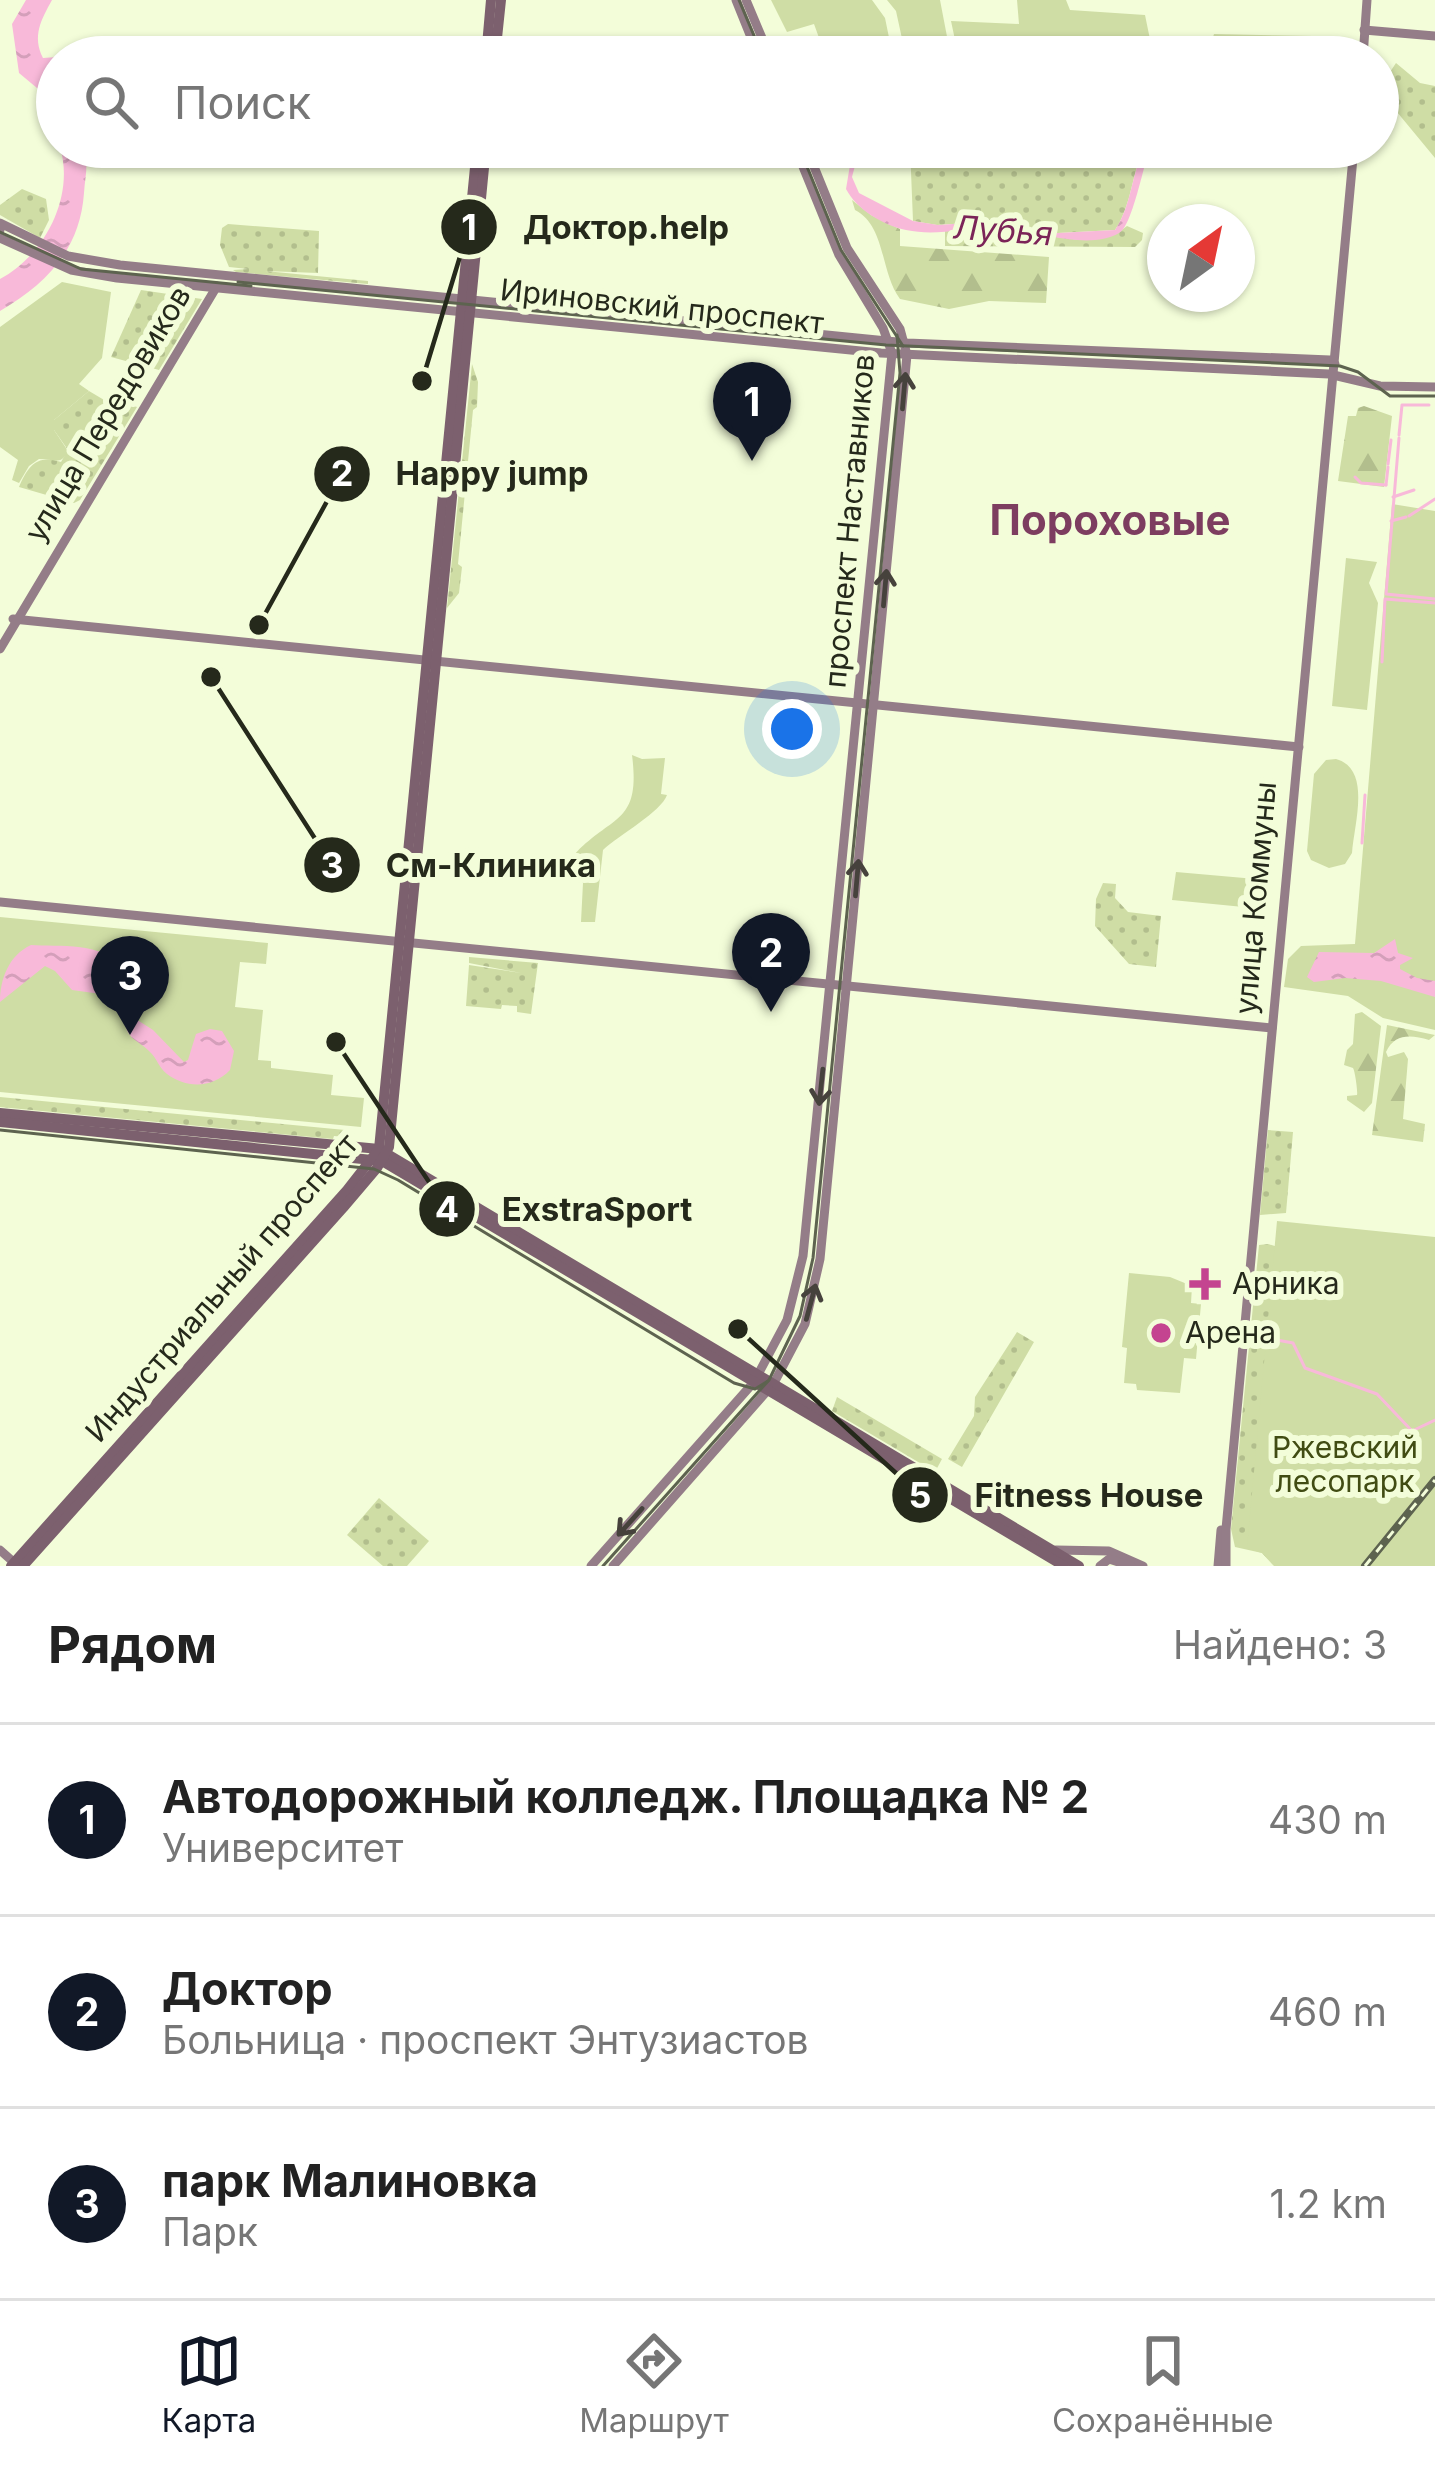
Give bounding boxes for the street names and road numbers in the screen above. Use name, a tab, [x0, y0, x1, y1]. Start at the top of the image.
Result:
street label: Ириновский проспект	[499, 271, 826, 341]
street label: улица Передовиков	[17, 279, 198, 548]
street label: проспект Наставников	[816, 352, 882, 689]
street label: улица Коммуны	[1227, 780, 1283, 1016]
street label: Индустриальный проспект	[78, 1126, 365, 1449]

